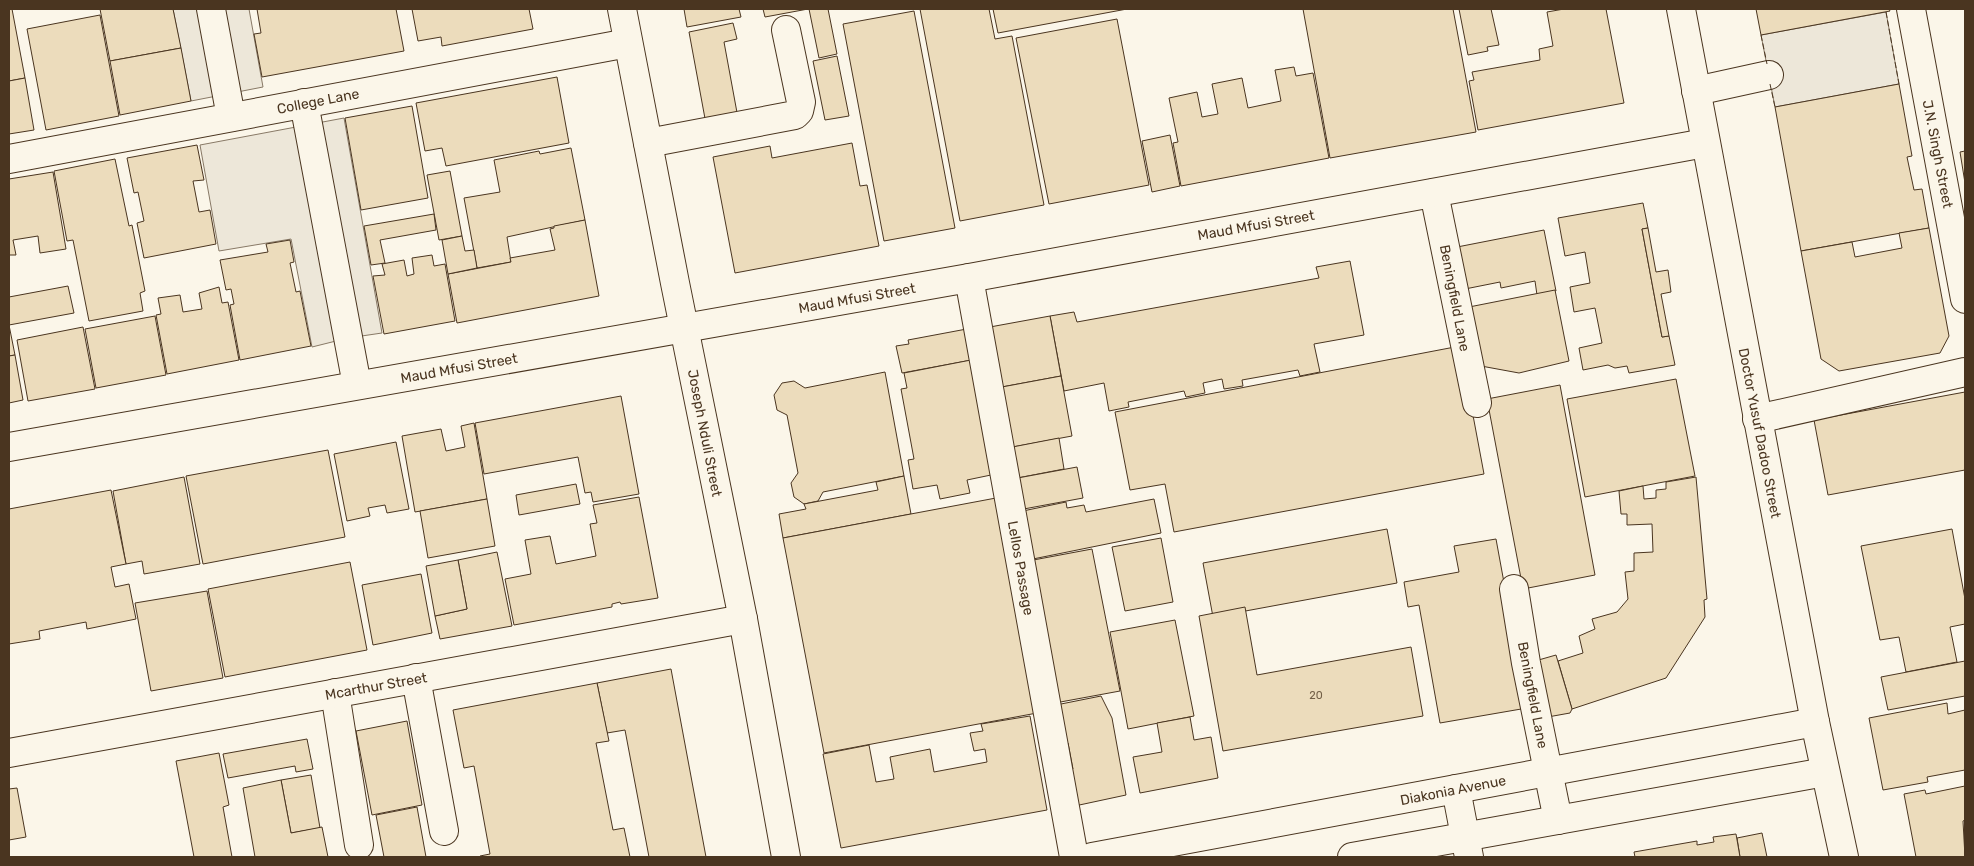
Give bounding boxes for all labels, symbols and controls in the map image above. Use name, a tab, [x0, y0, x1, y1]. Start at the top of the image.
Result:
street label: College Lane	[275, 85, 361, 118]
street label: J.N. Singh Street	[1919, 98, 1956, 210]
street label: Maud Mfusi Street	[1196, 207, 1316, 244]
street label: Beningfield Lane	[1436, 243, 1473, 353]
street label: Maud Mfusi Street	[797, 280, 917, 317]
street label: Doctor Yusuf Dadoo Street	[1735, 346, 1784, 520]
street label: Maud Mfusi Street	[399, 350, 519, 387]
street label: Joseph Nduli Street	[684, 368, 725, 499]
street label: Lellos Passage	[1004, 519, 1037, 617]
street label: Beningfield Lane	[1514, 640, 1551, 750]
street label: Mcarthur Street	[324, 669, 429, 704]
house number: 20	[1309, 689, 1323, 702]
street label: Diakonia Avenue	[1399, 772, 1508, 809]

